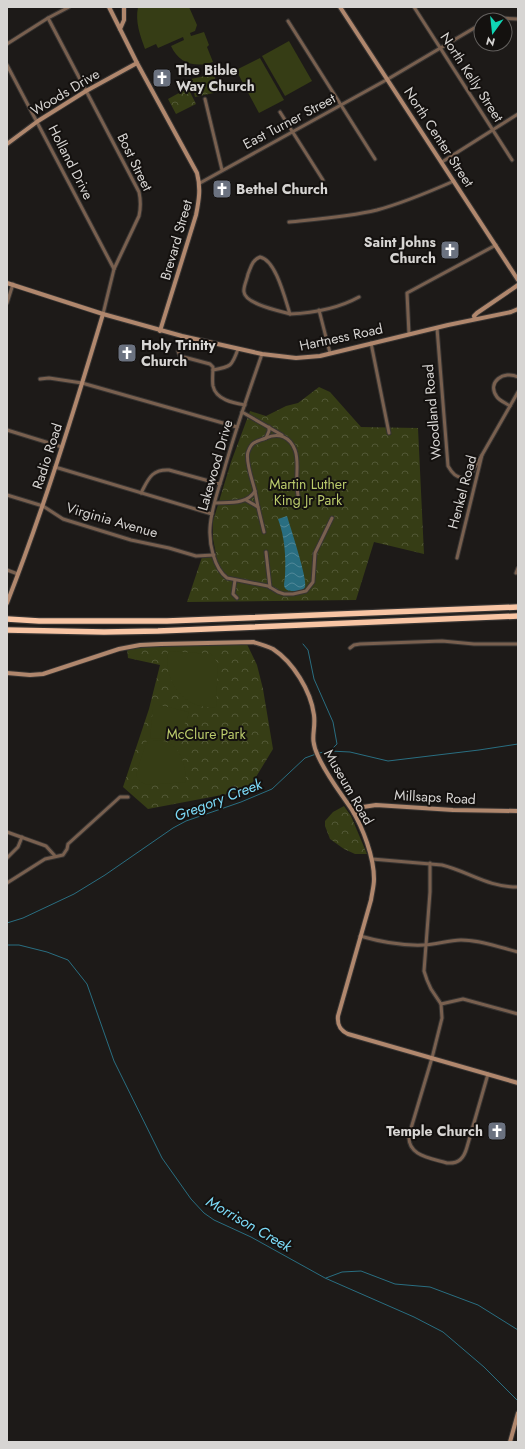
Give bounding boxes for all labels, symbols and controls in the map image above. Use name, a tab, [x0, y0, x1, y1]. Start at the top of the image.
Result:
north arrow	[473, 12, 513, 52]
street label: North Kelly Street	[437, 29, 507, 125]
place label: The Bible Way Church	[176, 60, 255, 96]
street label: Woods Drive	[27, 64, 103, 120]
church icon: The Bible Way Church	[151, 67, 173, 89]
street label: North Center Street	[399, 83, 479, 191]
street label: East Turner Street	[239, 88, 339, 154]
street label: Holland Drive	[44, 121, 98, 203]
street label: Bost Street	[112, 130, 158, 195]
church icon: Bethel Church	[211, 178, 233, 200]
place label: Bethel Church	[236, 179, 328, 199]
street label: Brevard Street	[155, 197, 197, 282]
place label: Saint Johns Church	[364, 232, 437, 268]
church icon: Saint Johns Church	[439, 239, 461, 261]
street label: Hartness Road	[297, 318, 385, 356]
place label: Holy Trinity Church	[141, 335, 216, 371]
church icon: Holy Trinity Church	[116, 342, 138, 364]
street label: Woodland Road	[418, 363, 446, 461]
street label: Lakewood Drive	[192, 417, 238, 513]
street label: Radio Road	[27, 420, 67, 492]
street label: Henkel Road	[443, 453, 481, 531]
park label: Martin Luther King Jr Park	[269, 474, 347, 510]
street label: Virginia Avenue	[64, 497, 160, 543]
park label: McClure Park	[166, 724, 246, 744]
street label: Museum Road	[319, 746, 379, 828]
water label: Gregory Creek	[171, 773, 266, 827]
street label: Millsaps Road	[394, 785, 476, 809]
church icon: Temple Church	[486, 1120, 508, 1142]
place label: Temple Church	[386, 1121, 483, 1141]
water label: Morrison Creek	[202, 1191, 296, 1258]

